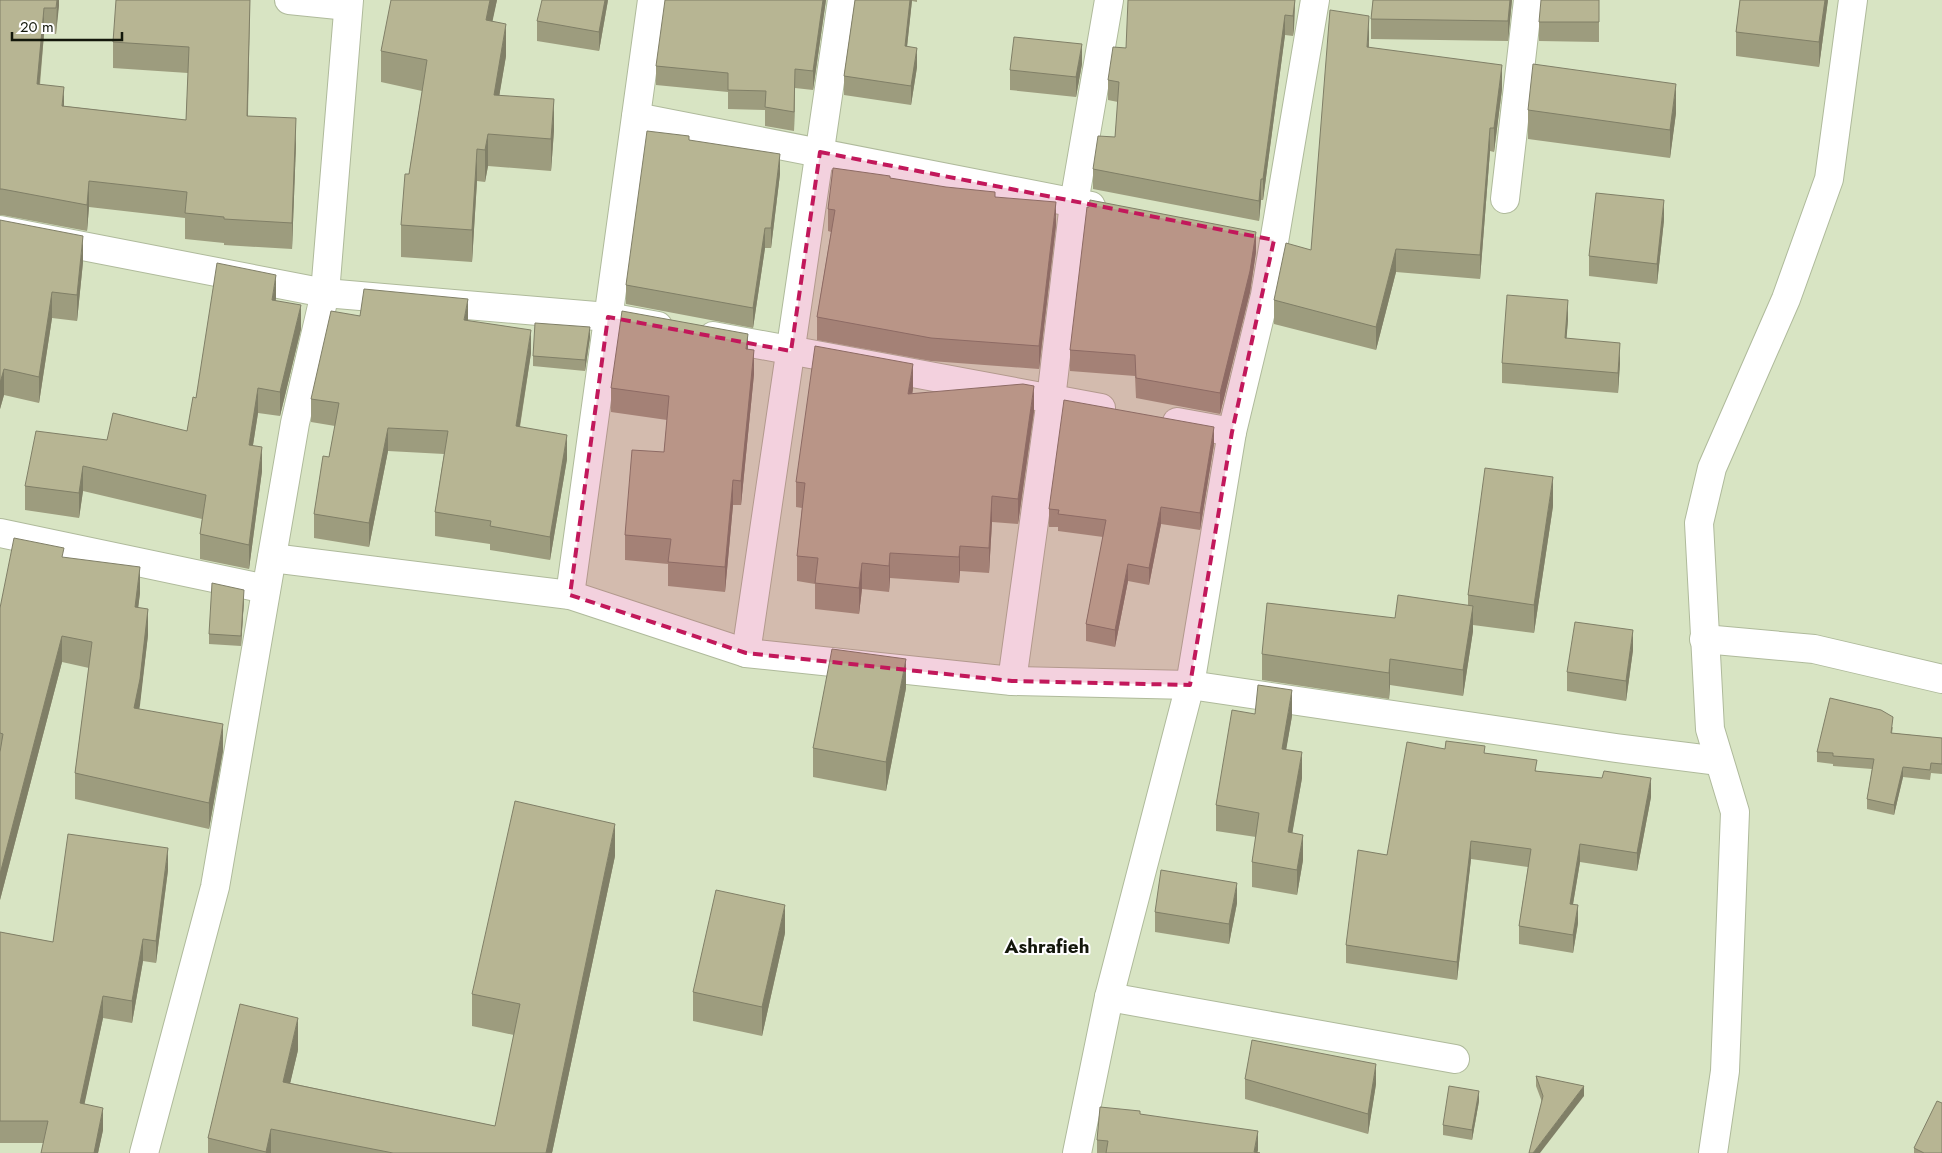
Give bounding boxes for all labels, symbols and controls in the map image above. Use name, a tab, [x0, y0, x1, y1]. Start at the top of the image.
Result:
scale bar	[12, 10, 122, 42]
text: 20 m	[20, 16, 54, 38]
district label: Ashrafieh	[1004, 933, 1089, 960]

